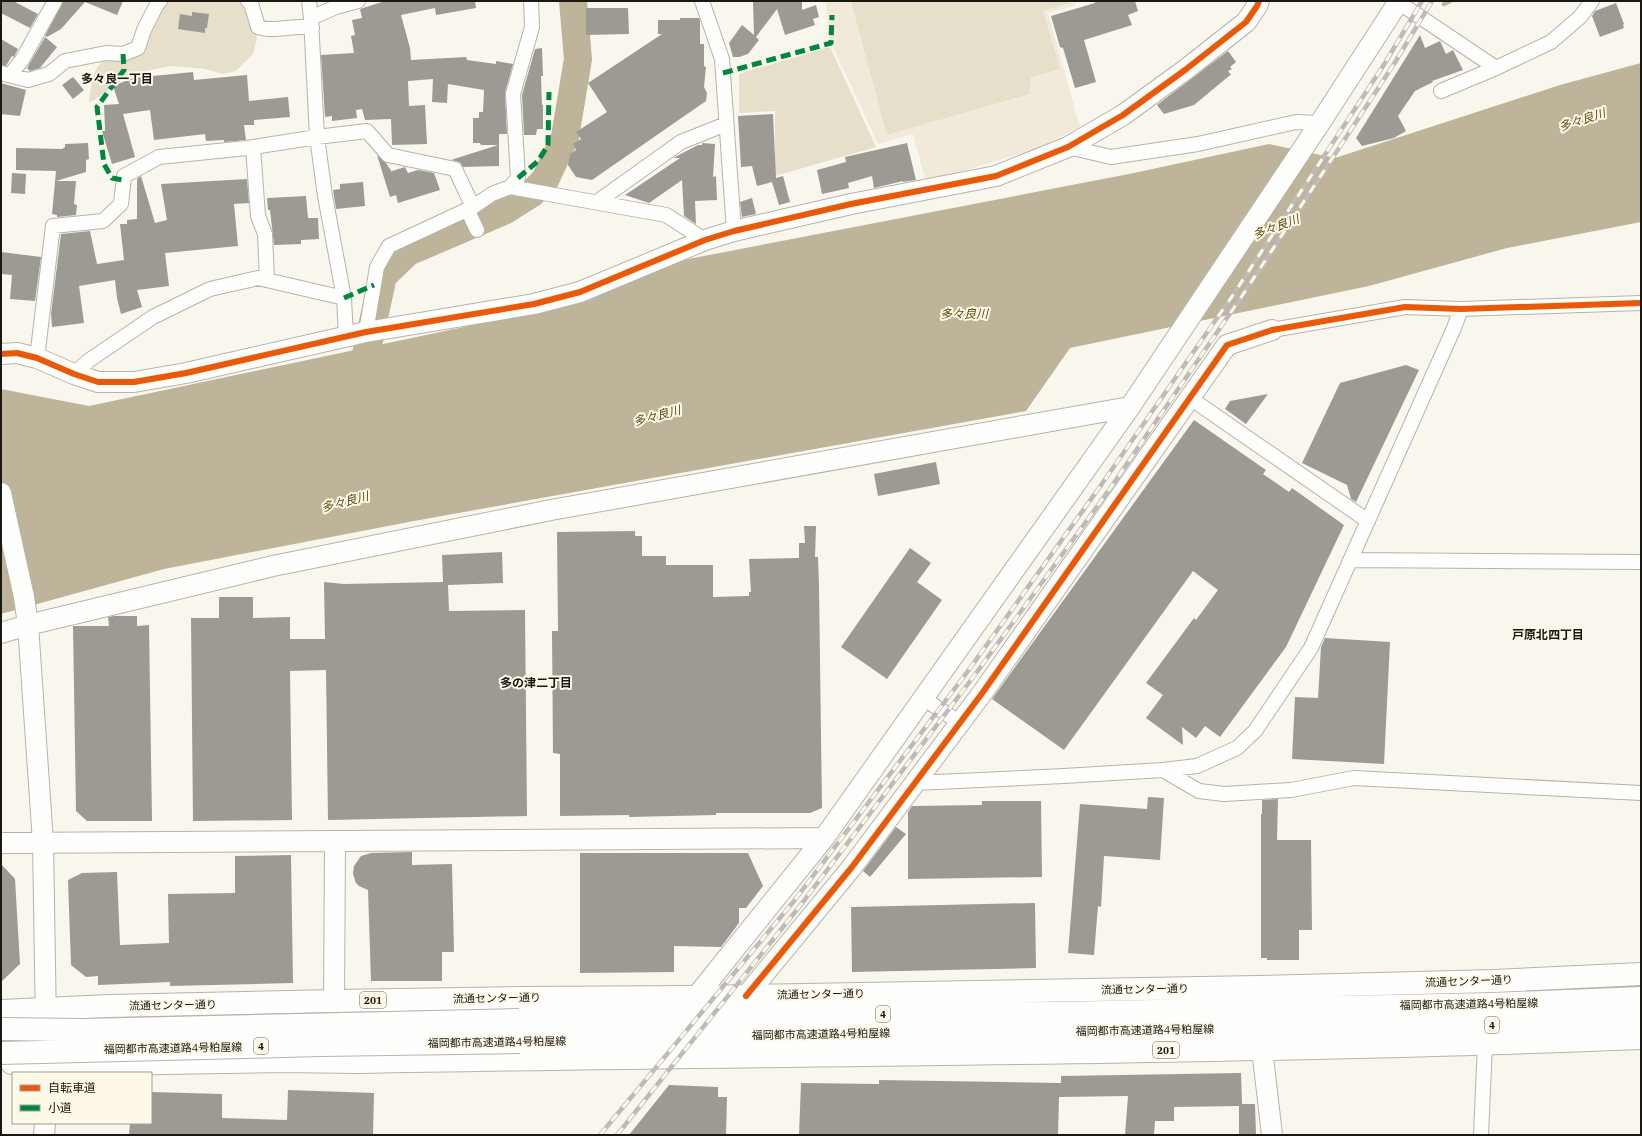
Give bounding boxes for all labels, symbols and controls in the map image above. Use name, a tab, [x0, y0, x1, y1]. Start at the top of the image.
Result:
district label: 多々良一丁目	[81, 71, 153, 86]
water label: 多々良川	[1557, 104, 1609, 134]
water label: 多々良川	[1251, 210, 1303, 242]
water label: 多々良川	[940, 306, 990, 321]
water label: 多々良川	[632, 402, 684, 429]
water label: 多々良川	[320, 488, 372, 515]
district label: 戸原北四丁目	[1512, 627, 1584, 642]
district label: 多の津二丁目	[500, 675, 572, 690]
street label: 流通センター通り	[1425, 972, 1513, 990]
street label: 流通センター通り	[1101, 981, 1189, 997]
street label: 流通センター通り	[777, 986, 865, 1002]
street label: 流通センター通り	[453, 990, 541, 1006]
road number: 201	[360, 992, 386, 1008]
street label: 福岡都市高速道路4号粕屋線	[1400, 996, 1538, 1012]
street label: 流通センター通り	[129, 997, 217, 1013]
road number: 4	[876, 1006, 890, 1022]
road number: 4	[1485, 1017, 1499, 1033]
street label: 福岡都市高速道路4号粕屋線	[1076, 1022, 1214, 1038]
street label: 福岡都市高速道路4号粕屋線	[752, 1026, 890, 1042]
street label: 福岡都市高速道路4号粕屋線	[428, 1034, 566, 1050]
road number: 4	[254, 1038, 268, 1054]
street label: 福岡都市高速道路4号粕屋線	[104, 1040, 242, 1056]
road number: 201	[1153, 1042, 1179, 1058]
legend	[12, 1072, 152, 1124]
text: 自転車道	[48, 1080, 96, 1095]
text: 小道	[48, 1100, 72, 1115]

